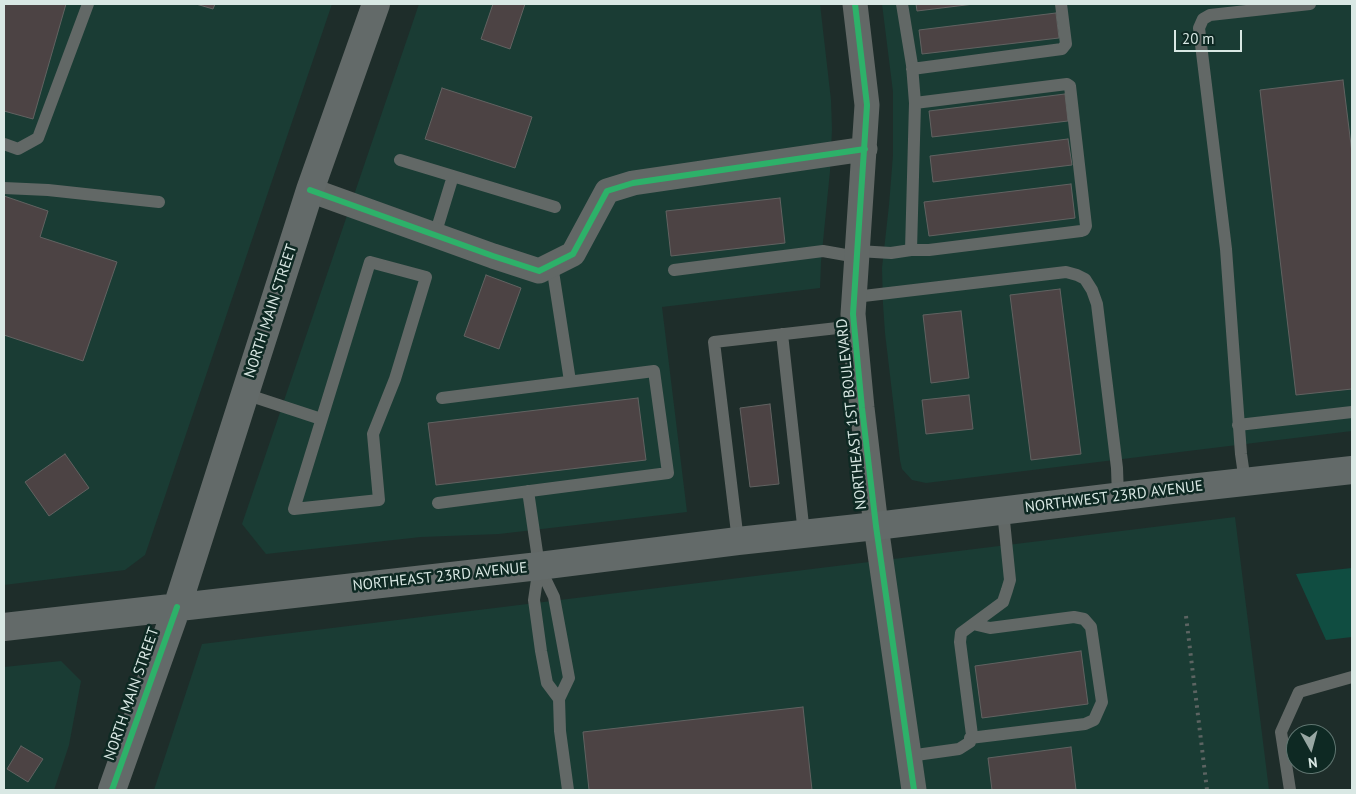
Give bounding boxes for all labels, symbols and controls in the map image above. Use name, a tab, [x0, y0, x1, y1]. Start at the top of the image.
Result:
scale bar	[1176, 20, 1244, 52]
text: 20 m	[1182, 29, 1215, 48]
street label: NORTH MAIN STREET	[241, 242, 301, 380]
street label: NORTHEAST 1ST BOULEVARD	[833, 317, 871, 511]
street label: NORTHWEST 23RD AVENUE	[1024, 477, 1204, 517]
street label: NORTHEAST 23RD AVENUE	[352, 559, 528, 595]
street label: NORTH MAIN STREET	[101, 625, 163, 763]
north arrow	[1286, 724, 1336, 774]
text: N	[1307, 753, 1318, 772]

